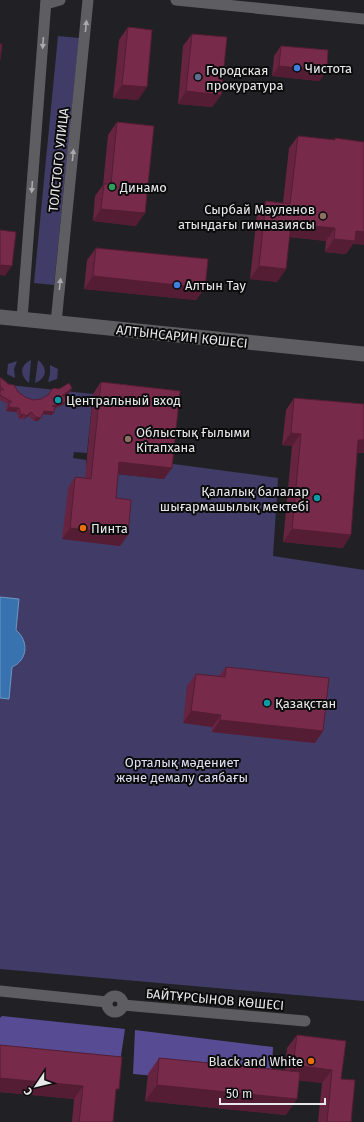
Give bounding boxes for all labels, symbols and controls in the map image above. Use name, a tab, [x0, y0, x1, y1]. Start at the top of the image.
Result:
one-way arrow	[82, 20, 89, 32]
one-way arrow	[39, 37, 46, 49]
place label: Чистота	[305, 61, 352, 76]
place label: Городская прокуратура	[206, 63, 283, 93]
marker: Чистота	[292, 63, 302, 73]
marker: Городская прокуратура	[193, 72, 203, 82]
street label: ТОЛСТОГО УЛИЦА	[46, 107, 71, 213]
one-way arrow	[70, 149, 76, 161]
place label: Динамо	[119, 180, 167, 195]
one-way arrow	[29, 181, 36, 193]
marker: Динамо	[107, 182, 117, 192]
place label: Сырбай Мәуленов атындағы гимназиясы	[178, 202, 315, 232]
marker: Сырбай Мәуленов атындағы гимназиясы	[318, 211, 328, 221]
one-way arrow	[57, 278, 63, 290]
place label: Алтын Тау	[185, 278, 246, 293]
marker: Алтын Тау	[172, 280, 182, 290]
street label: АЛТЫНСАРИН КӨШЕСІ	[115, 322, 248, 351]
place label: Центральный вход	[66, 393, 181, 408]
marker: Центральный вход	[53, 395, 63, 405]
place label: Облыстық Ғылыми Кітапхана	[136, 425, 250, 455]
marker: Облыстық Ғылыми Кітапхана	[123, 434, 133, 444]
place label: Қалалық балалар шығармашылық мектебі	[160, 484, 309, 514]
marker: Қалалық балалар шығармашылық мектебі	[312, 493, 322, 503]
place label: Пинта	[91, 521, 128, 536]
marker: Пинта	[78, 523, 88, 533]
place label: Қазақстан	[275, 696, 336, 711]
marker: Қазақстан	[262, 698, 272, 708]
park label: Орталық мәдениет және демалу саябағы	[116, 755, 248, 785]
street label: БАЙТҰРСЫНОВ КӨШЕСІ	[145, 986, 285, 1013]
place label: Black and White	[208, 1054, 303, 1069]
marker: Black and White	[306, 1056, 316, 1066]
north arrow	[16, 1066, 56, 1106]
scale bar	[220, 1080, 325, 1106]
text: С	[21, 1085, 35, 1098]
text: 50 m	[226, 1087, 252, 1101]

